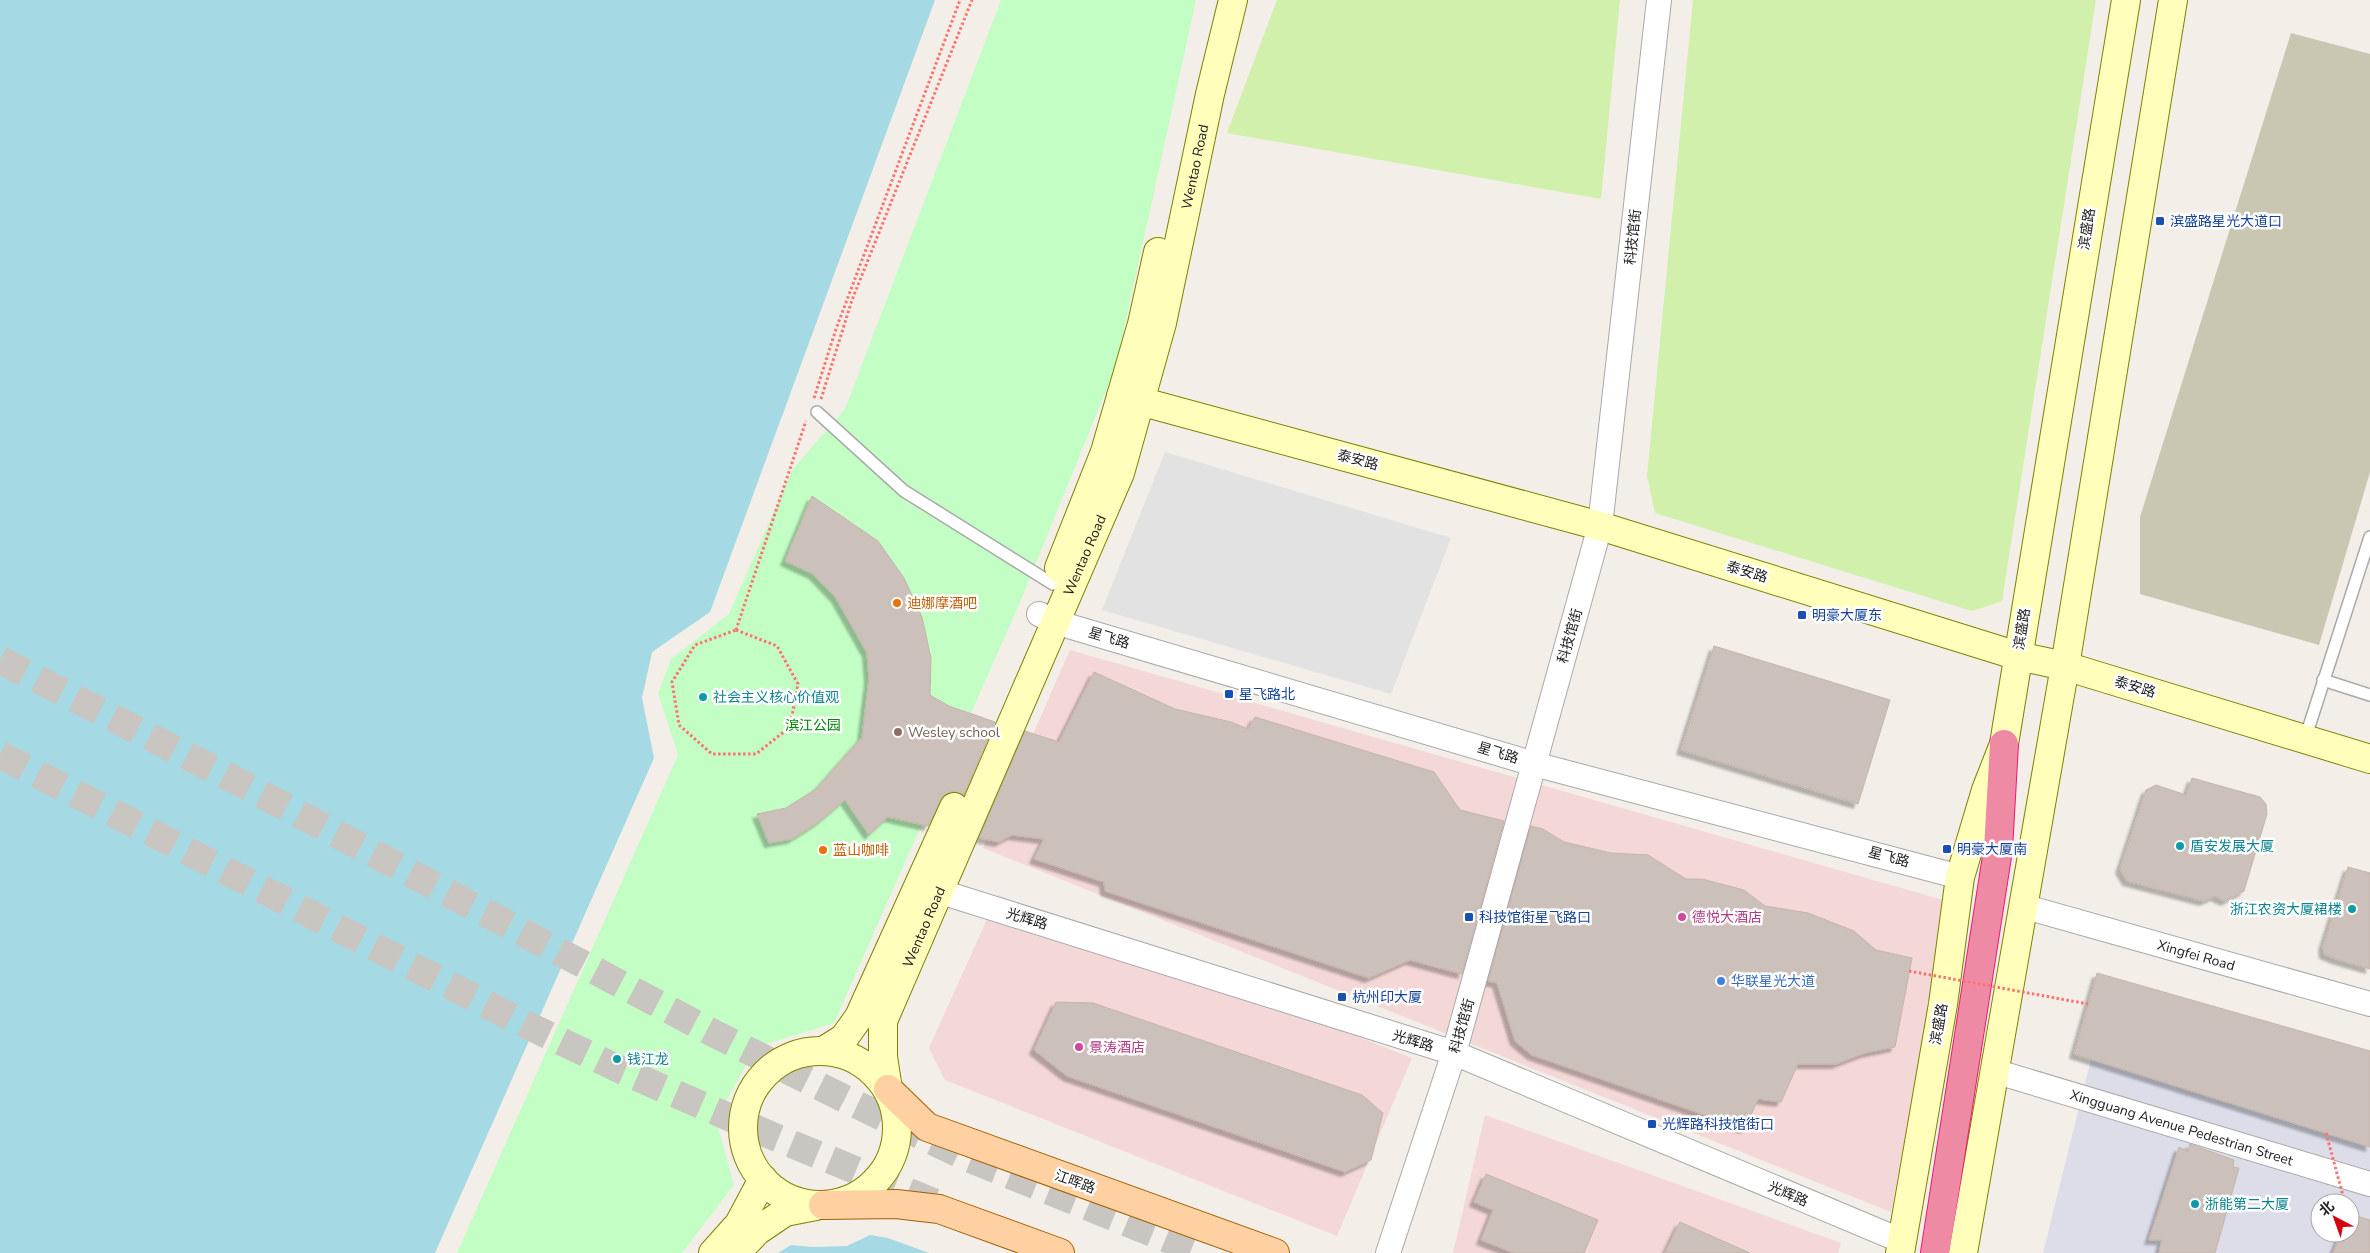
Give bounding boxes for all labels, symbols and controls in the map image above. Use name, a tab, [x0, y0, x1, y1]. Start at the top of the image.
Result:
street label: Wentao Road	[1177, 122, 1213, 211]
street label: 滨盛路	[2074, 207, 2100, 251]
street label: 科技馆街	[1621, 208, 1645, 266]
place label: 滨盛路星光大道口	[2170, 212, 2282, 231]
marker: 滨盛路星光大道口	[2154, 215, 2166, 227]
street label: 泰安路	[1335, 445, 1381, 475]
street label: Wentao Road	[1059, 512, 1110, 598]
street label: 泰安路	[1724, 557, 1770, 587]
place label: 迪娜摩酒吧	[907, 594, 977, 613]
marker: 迪娜摩酒吧	[891, 597, 903, 609]
street label: 科技馆街	[1553, 606, 1587, 666]
place label: 明豪大厦东	[1812, 606, 1882, 625]
street label: 滨盛路	[2009, 607, 2035, 651]
marker: 明豪大厦东	[1796, 609, 1808, 621]
street label: 星飞路	[1086, 623, 1132, 653]
street label: 泰安路	[2112, 672, 2158, 702]
place label: 星飞路北	[1239, 685, 1295, 704]
place label: 社会主义核心价值观	[713, 688, 839, 707]
marker: 星飞路北	[1223, 688, 1235, 700]
marker: 社会主义核心价值观	[697, 691, 709, 703]
park label: 滨江公园	[785, 716, 841, 735]
place label: Wesley school	[908, 723, 1001, 742]
marker: Wesley school	[892, 726, 904, 738]
street label: 星飞路	[1475, 738, 1521, 768]
place label: 盾安发展大厦	[2190, 837, 2274, 856]
place label: 明豪大厦南	[1957, 840, 2027, 859]
marker: 盾安发展大厦	[2174, 840, 2186, 852]
place label: 蓝山咖啡	[833, 841, 889, 860]
street label: 星飞路	[1866, 842, 1912, 872]
marker: 明豪大厦南	[1941, 843, 1953, 855]
marker: 蓝山咖啡	[817, 844, 829, 856]
street label: Wentao Road	[898, 883, 950, 970]
place label: 浙江农资大厦裙楼	[2230, 900, 2342, 919]
marker: 浙江农资大厦裙楼	[2346, 903, 2358, 915]
street label: 光辉路	[1004, 904, 1050, 934]
place label: 科技馆街星飞路口	[1479, 908, 1591, 927]
place label: 德悦大酒店	[1692, 908, 1762, 927]
marker: 科技馆街星飞路口	[1463, 911, 1475, 923]
marker: 德悦大酒店	[1676, 911, 1688, 923]
street label: Xingfei Road	[2155, 935, 2237, 975]
place label: 华联星光大道	[1731, 972, 1815, 991]
marker: 华联星光大道	[1715, 975, 1727, 987]
place label: 杭州印大厦	[1352, 988, 1422, 1007]
marker: 杭州印大厦	[1336, 991, 1348, 1003]
street label: 科技馆街	[1445, 996, 1479, 1056]
street label: 滨盛路	[1926, 1002, 1952, 1046]
street label: 光辉路	[1390, 1026, 1436, 1056]
place label: 景涛酒店	[1089, 1038, 1145, 1057]
marker: 景涛酒店	[1073, 1041, 1085, 1053]
place label: 钱江龙	[627, 1050, 669, 1069]
marker: 钱江龙	[611, 1053, 623, 1065]
street label: Xingguang Avenue Pedestrian Street	[2068, 1085, 2296, 1170]
place label: 光辉路科技馆街口	[1662, 1115, 1774, 1134]
marker: 光辉路科技馆街口	[1646, 1118, 1658, 1130]
street label: 江晖路	[1052, 1166, 1098, 1198]
street label: 光辉路	[1765, 1177, 1811, 1211]
north arrow	[2310, 1193, 2360, 1243]
place label: 浙能第二大厦	[2205, 1195, 2289, 1214]
text: 北	[2315, 1197, 2338, 1220]
marker: 浙能第二大厦	[2189, 1198, 2201, 1210]

